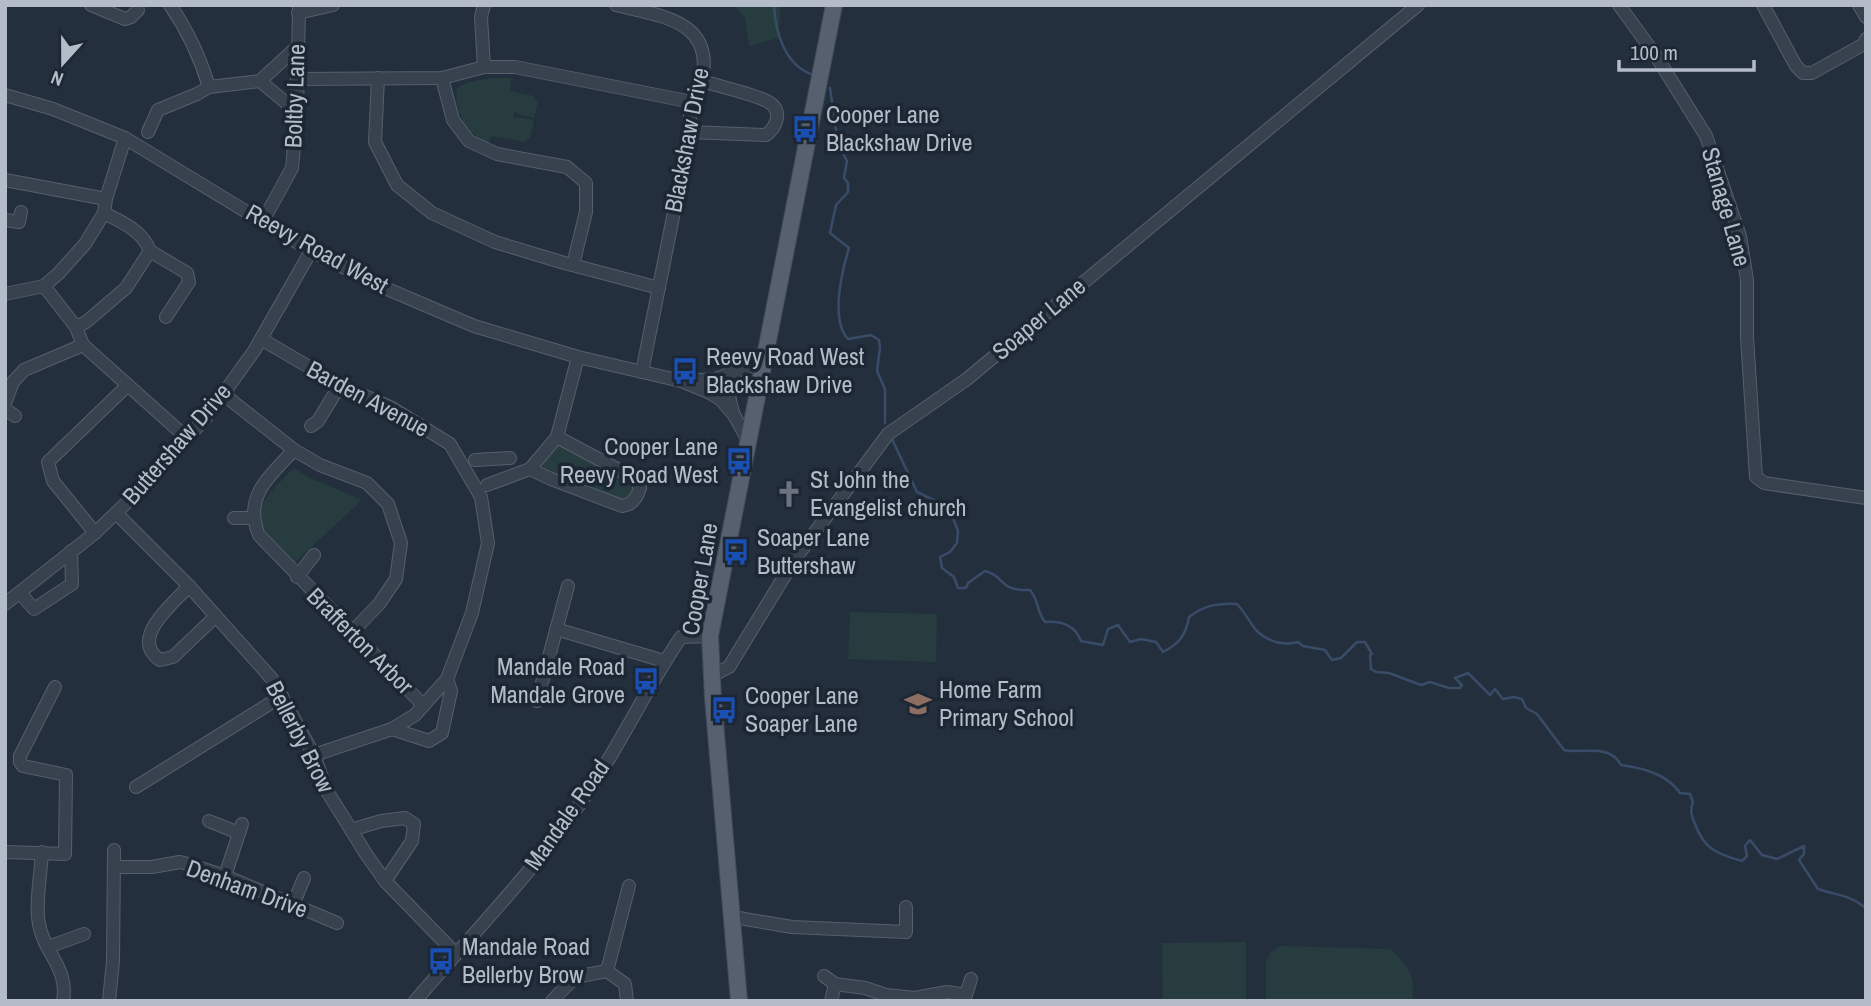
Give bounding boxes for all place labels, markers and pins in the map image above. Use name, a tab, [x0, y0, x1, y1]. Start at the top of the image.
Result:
place label: Cooper Lane Blackshaw Drive	[826, 98, 973, 158]
bus stop icon: Cooper Lane Blackshaw Drive	[790, 114, 820, 144]
place label: Reevy Road West Blackshaw Drive	[706, 340, 865, 400]
bus stop icon: Reevy Road West Blackshaw Drive	[670, 356, 700, 386]
place label: Cooper Lane Reevy Road West	[560, 430, 719, 490]
bus stop icon: Cooper Lane Reevy Road West	[724, 446, 754, 476]
place label: St John the Evangelist church	[810, 463, 966, 523]
church icon: St John the Evangelist church	[774, 479, 804, 509]
place label: Soaper Lane Buttershaw	[757, 521, 870, 581]
bus stop icon: Soaper Lane Buttershaw	[721, 537, 751, 567]
place label: Mandale Road Mandale Grove	[490, 650, 625, 710]
bus stop icon: Mandale Road Mandale Grove	[631, 666, 661, 696]
place label: Home Farm Primary School	[939, 673, 1074, 733]
place label: Cooper Lane Soaper Lane	[745, 679, 859, 739]
school or university icon: Home Farm Primary School	[903, 689, 933, 719]
bus stop icon: Cooper Lane Soaper Lane	[709, 695, 739, 725]
place label: Mandale Road Bellerby Brow	[462, 930, 590, 990]
bus stop icon: Mandale Road Bellerby Brow	[426, 946, 456, 976]

